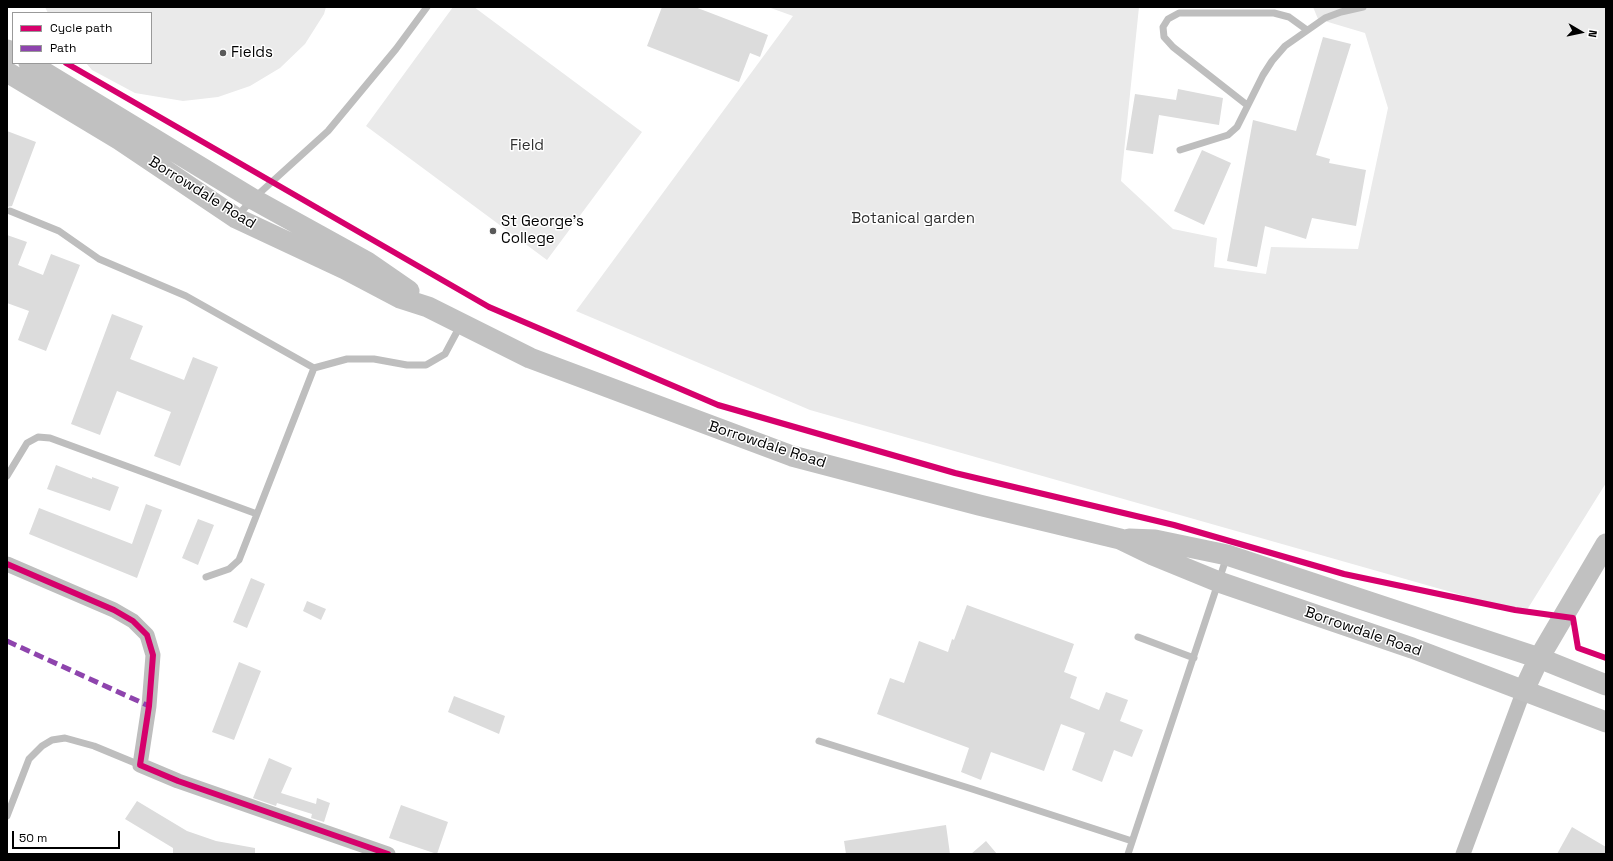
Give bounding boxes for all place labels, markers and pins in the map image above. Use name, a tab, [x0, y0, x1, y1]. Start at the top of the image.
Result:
place label: Fields	[231, 44, 273, 62]
marker: Fields	[218, 48, 228, 58]
place label: St George's College	[501, 213, 584, 248]
marker: St George's College	[488, 226, 498, 236]

